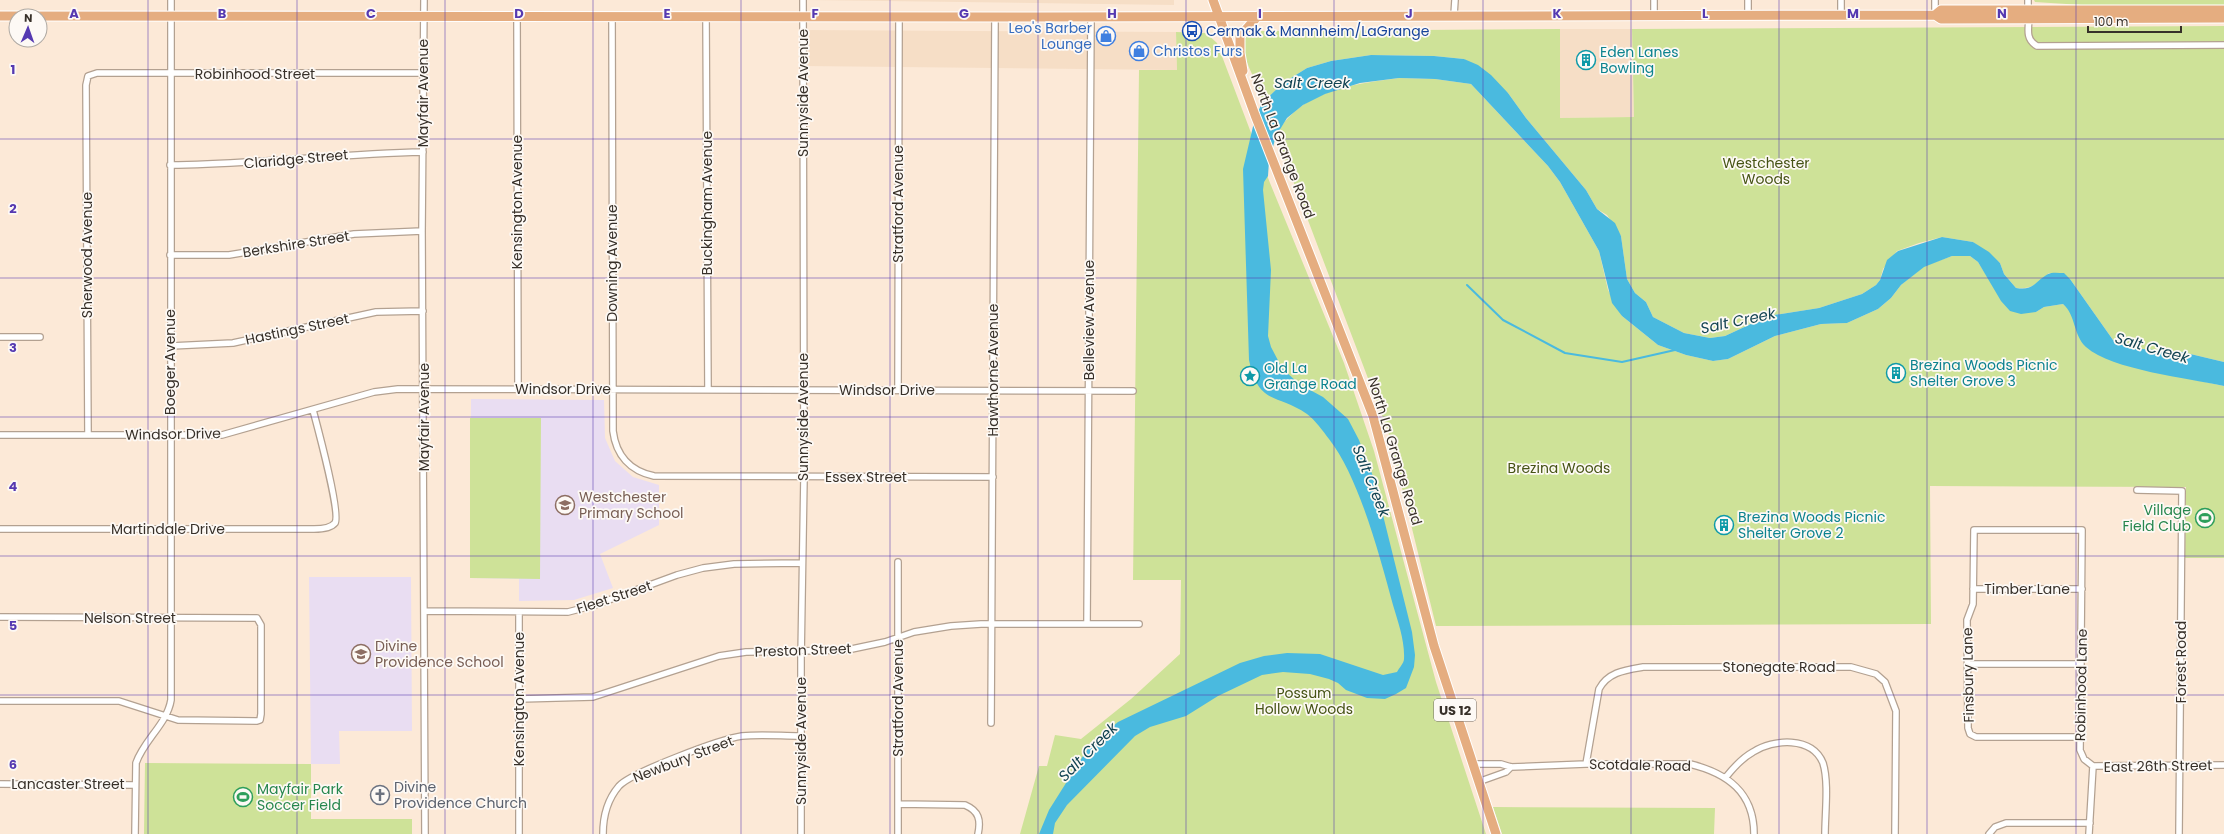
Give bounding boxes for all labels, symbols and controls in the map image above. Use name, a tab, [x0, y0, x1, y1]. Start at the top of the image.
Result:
text: A	[69, 4, 79, 23]
text: B	[218, 4, 227, 23]
text: C	[366, 4, 376, 23]
text: D	[514, 4, 524, 23]
text: E	[663, 4, 671, 23]
text: F	[811, 4, 819, 23]
text: G	[959, 4, 969, 23]
text: H	[1107, 4, 1117, 23]
text: I	[1258, 4, 1262, 23]
text: J	[1405, 4, 1413, 23]
text: K	[1552, 4, 1562, 23]
text: L	[1702, 4, 1708, 23]
text: M	[1847, 4, 1859, 23]
text: N	[1997, 4, 2007, 23]
north arrow	[8, 8, 48, 48]
scale bar	[2088, 8, 2181, 34]
text: N	[24, 10, 33, 26]
text: 100 m	[2094, 13, 2128, 30]
place label: Leo's Barber Lounge	[1008, 18, 1092, 54]
bus stop icon: Cermak & Mannheim/LaGrange	[1181, 20, 1203, 42]
place label: Cermak & Mannheim/LaGrange	[1206, 21, 1430, 41]
shop icon: Leo's Barber Lounge	[1095, 25, 1117, 47]
street label: Sunnyside Avenue	[793, 29, 813, 157]
street label: Mayfair Avenue	[413, 38, 433, 147]
shop icon: Christos Furs	[1128, 40, 1150, 62]
place label: Christos Furs	[1153, 41, 1242, 61]
place label: Eden Lanes Bowling	[1600, 42, 1678, 78]
building icon: Eden Lanes Bowling	[1575, 49, 1597, 71]
text: 1	[11, 60, 15, 79]
street label: Robinhood Street	[195, 64, 315, 84]
street label: North La Grange Road	[1246, 71, 1320, 221]
water label: Salt Creek	[1274, 72, 1351, 93]
street label: Buckingham Avenue	[697, 131, 717, 275]
street label: Kensington Avenue	[507, 134, 527, 269]
street label: Claridge Street	[243, 144, 349, 174]
street label: Stratford Avenue	[888, 145, 908, 263]
park label: Westchester Woods	[1722, 153, 1810, 189]
street label: Sherwood Avenue	[77, 192, 97, 318]
text: 2	[9, 199, 17, 218]
street label: Downing Avenue	[602, 204, 622, 322]
street label: Berkshire Street	[241, 226, 351, 262]
street label: Belleview Avenue	[1079, 259, 1099, 380]
water label: Salt Creek	[1699, 302, 1778, 339]
street label: Hawthorne Avenue	[983, 303, 1003, 436]
street label: Hastings Street	[243, 308, 351, 350]
street label: Boeger Avenue	[160, 309, 180, 415]
water label: Salt Creek	[2113, 327, 2193, 368]
text: 3	[9, 338, 17, 357]
street label: Sunnyside Avenue	[793, 353, 813, 481]
place label: Brezina Woods Picnic Shelter Grove 3	[1910, 355, 2058, 391]
place label: Old La Grange Road	[1264, 358, 1357, 394]
street label: Mayfair Avenue	[414, 362, 434, 471]
building icon: Brezina Woods Picnic Shelter Grove 3	[1885, 362, 1907, 384]
place icon: Old La Grange Road	[1239, 365, 1261, 387]
street label: North La Grange Road	[1363, 374, 1427, 528]
street label: Windsor Drive	[515, 379, 611, 399]
street label: Windsor Drive	[839, 380, 935, 400]
street label: Windsor Drive	[125, 423, 221, 445]
water label: Salt Creek	[1347, 442, 1396, 521]
park label: Brezina Woods	[1508, 458, 1610, 478]
street label: Essex Street	[825, 467, 907, 487]
text: 4	[9, 477, 18, 496]
place label: Westchester Primary School	[579, 487, 684, 523]
school or university icon: Westchester Primary School	[554, 494, 576, 516]
place label: Village Field Club	[2122, 500, 2191, 536]
place label: Brezina Woods Picnic Shelter Grove 2	[1738, 507, 1886, 543]
sports icon: Village Field Club	[2194, 507, 2216, 529]
building icon: Brezina Woods Picnic Shelter Grove 2	[1713, 514, 1735, 536]
street label: Martindale Drive	[111, 519, 225, 539]
street label: Fleet Street	[574, 575, 654, 619]
street label: Timber Lane	[1984, 579, 2070, 599]
street label: Nelson Street	[84, 608, 176, 628]
text: 5	[9, 616, 17, 635]
street label: Forest Road	[2171, 621, 2191, 703]
street label: Finsbury Lane	[1957, 627, 1979, 723]
street label: Robinhood Lane	[2070, 628, 2092, 741]
street label: Kensington Avenue	[509, 631, 529, 766]
place label: Divine Providence School	[375, 636, 504, 672]
street label: Preston Street	[754, 638, 852, 662]
street label: Stratford Avenue	[888, 639, 908, 757]
school or university icon: Divine Providence School	[350, 643, 372, 665]
street label: Stonegate Road	[1723, 657, 1835, 677]
street label: Sunnyside Avenue	[791, 677, 811, 805]
park label: Possum Hollow Woods	[1255, 683, 1353, 719]
road number: US 12	[1434, 699, 1476, 721]
water label: Salt Creek	[1053, 716, 1123, 786]
street label: Newbury Street	[630, 731, 736, 787]
street label: Scotdale Road	[1589, 754, 1691, 776]
text: 6	[9, 755, 17, 774]
street label: East 26th Street	[2104, 755, 2212, 777]
street label: Lancaster Street	[11, 774, 125, 794]
place label: Divine Providence Church	[394, 777, 527, 813]
place label: Mayfair Park Soccer Field	[257, 779, 344, 815]
church icon: Divine Providence Church	[369, 784, 391, 806]
sports icon: Mayfair Park Soccer Field	[232, 786, 254, 808]

